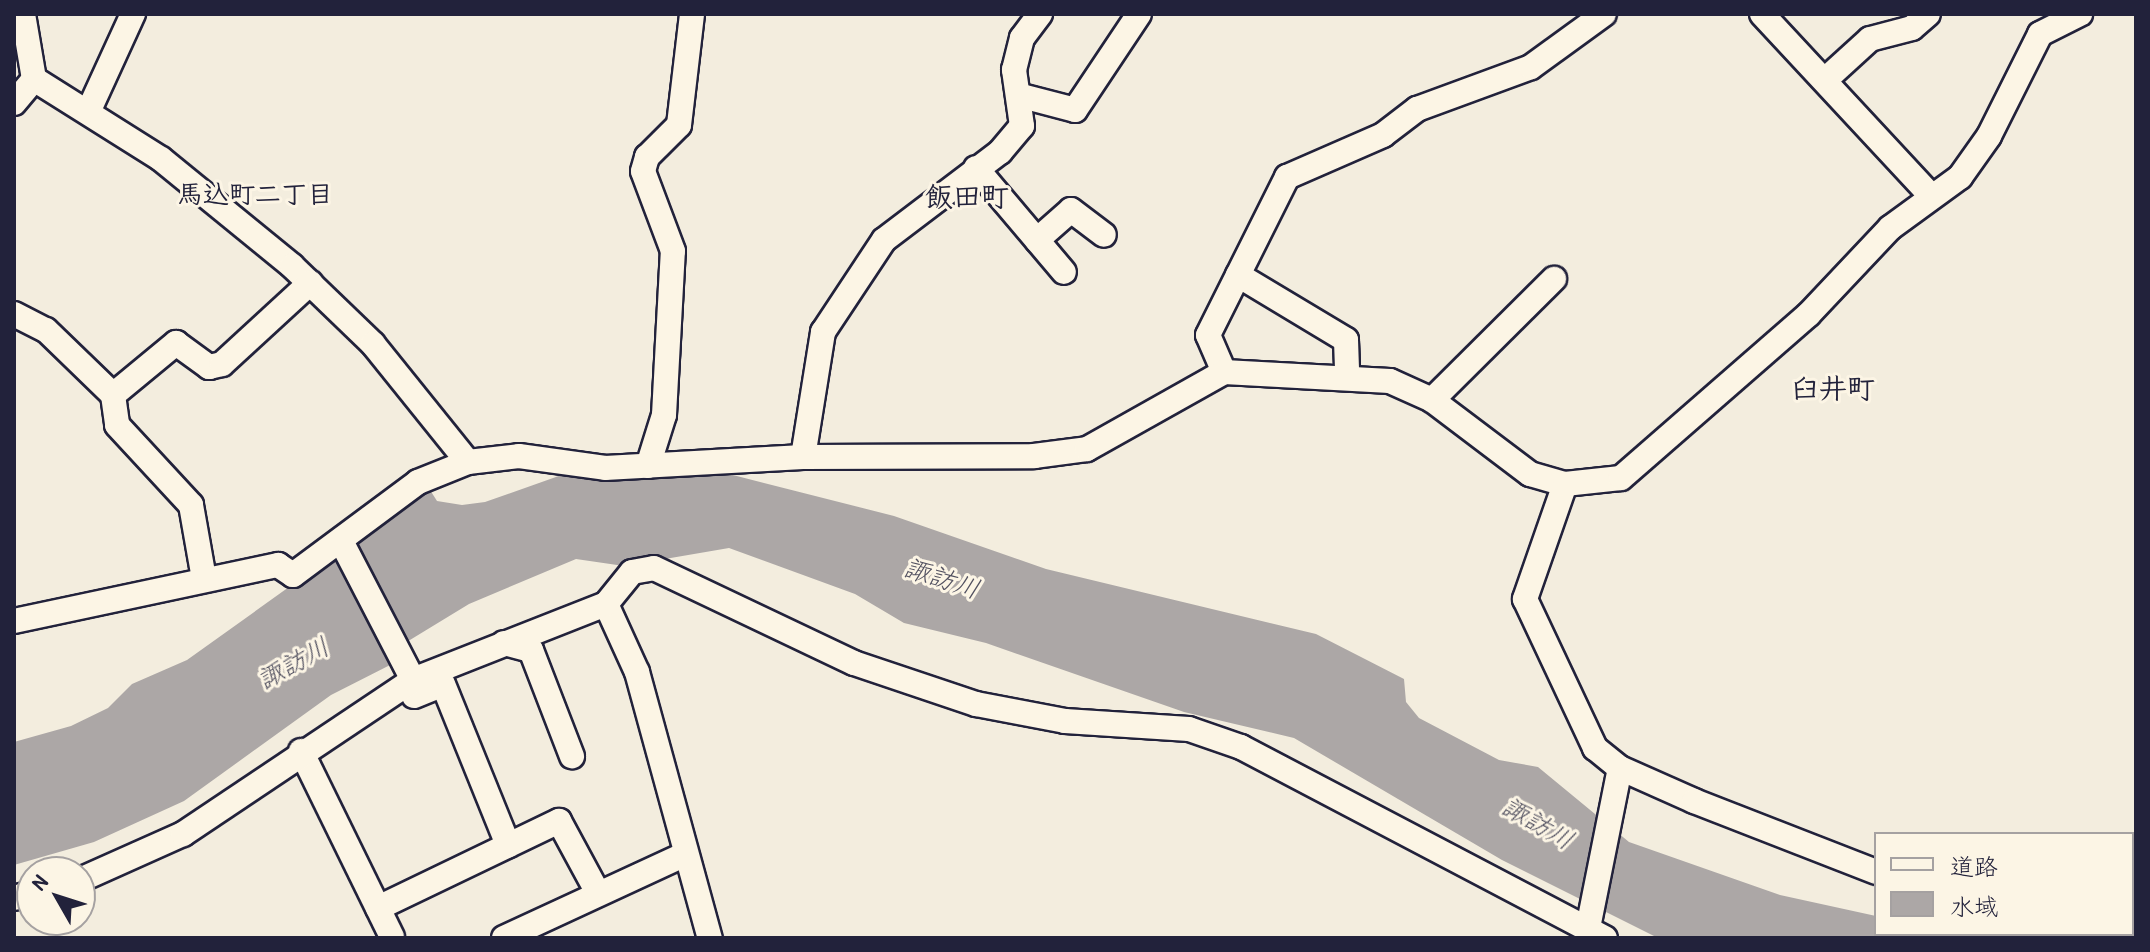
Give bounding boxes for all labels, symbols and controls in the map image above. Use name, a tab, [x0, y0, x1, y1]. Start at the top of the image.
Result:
district label: 馬込町二丁目	[177, 178, 333, 210]
district label: 飯田町	[925, 179, 1009, 213]
district label: 臼井町	[1791, 371, 1875, 405]
water label: 諏訪川	[900, 551, 984, 605]
water label: 諏訪川	[251, 630, 335, 696]
water label: 諏訪川	[1496, 790, 1580, 856]
legend	[1874, 832, 2134, 936]
text: 道路	[1950, 850, 1998, 882]
north arrow	[16, 856, 96, 936]
text: N	[24, 868, 54, 896]
text: 水域	[1950, 890, 1998, 922]

